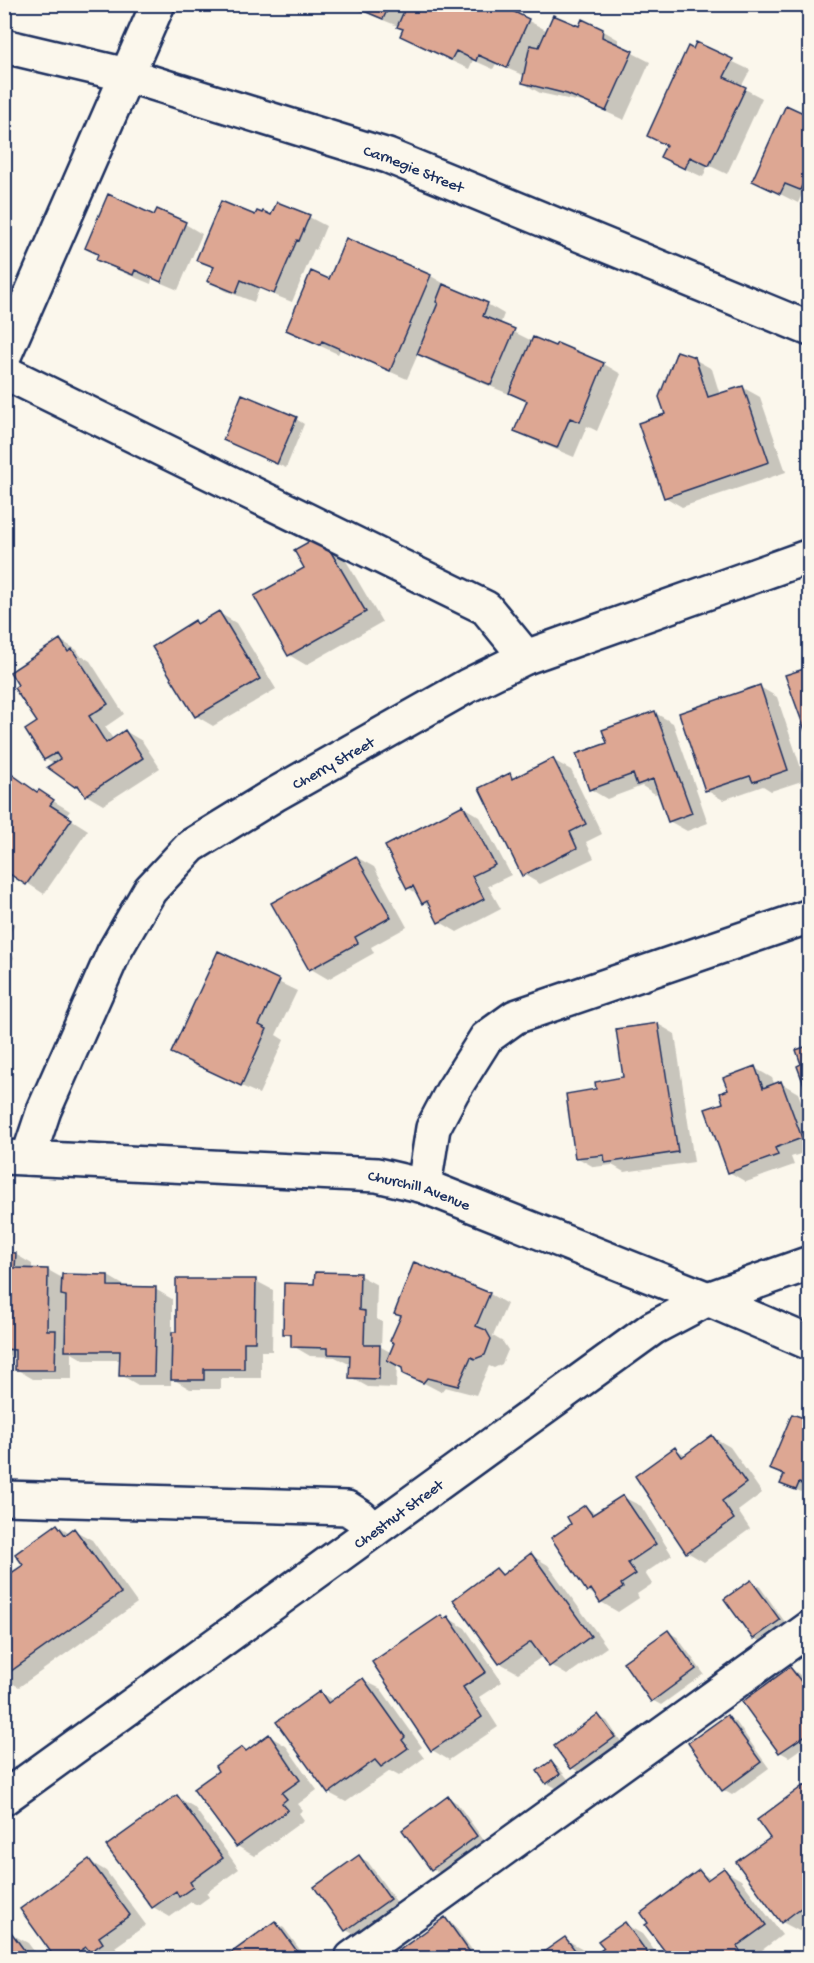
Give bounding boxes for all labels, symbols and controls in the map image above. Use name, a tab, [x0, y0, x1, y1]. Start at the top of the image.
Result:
street label: Carnegie Street	[360, 143, 467, 200]
street label: Cherry Street	[290, 734, 380, 796]
street label: Churchill Avenue	[367, 1169, 473, 1217]
street label: Chestnut Street	[351, 1476, 449, 1555]

